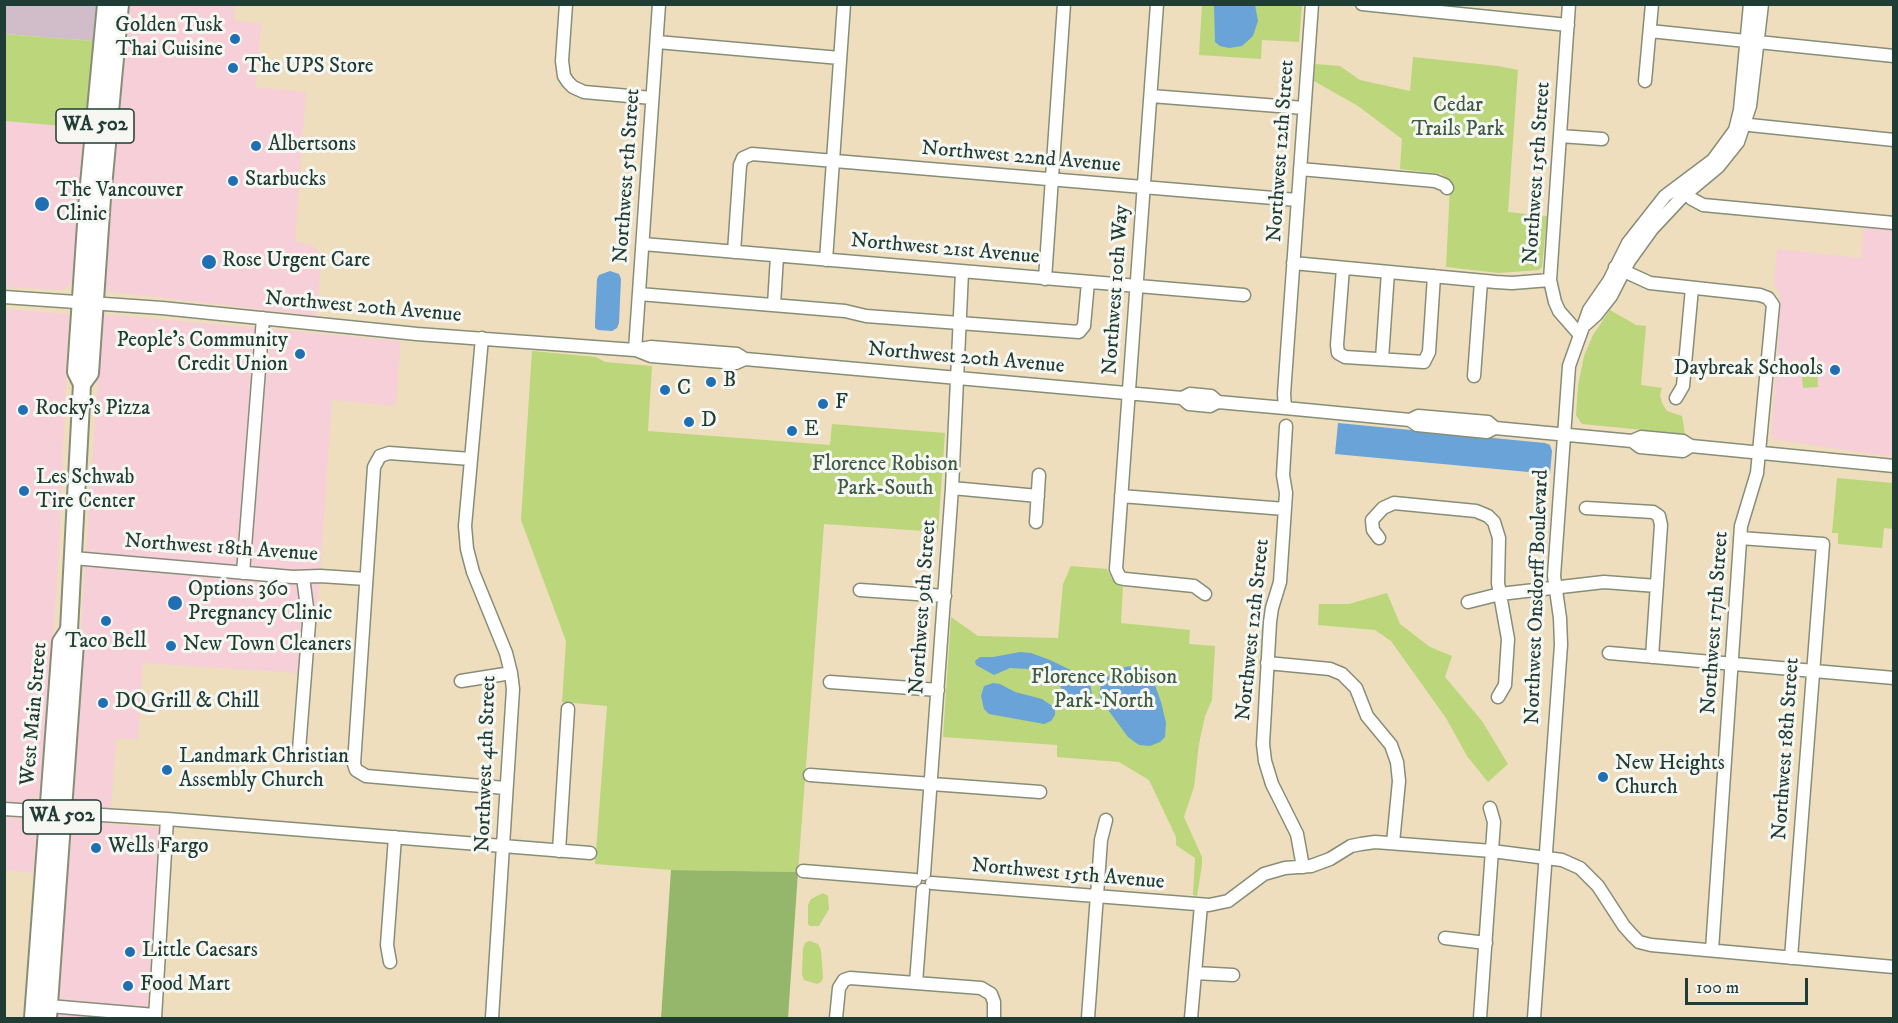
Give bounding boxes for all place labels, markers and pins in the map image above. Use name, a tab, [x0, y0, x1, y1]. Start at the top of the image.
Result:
place label: Golden Tusk Thai Cuisine	[115, 14, 223, 64]
marker: Golden Tusk Thai Cuisine	[228, 32, 242, 46]
place label: The UPS Store	[245, 55, 373, 81]
marker: The UPS Store	[226, 61, 240, 75]
place label: Albertsons	[268, 133, 356, 159]
marker: Albertsons	[249, 139, 263, 153]
place label: Starbucks	[245, 168, 326, 194]
marker: Starbucks	[226, 174, 240, 188]
place label: The Vancouver Clinic	[56, 179, 183, 229]
marker: The Vancouver Clinic	[33, 195, 51, 213]
place label: Rose Urgent Care	[222, 249, 370, 275]
marker: Rose Urgent Care	[200, 253, 218, 271]
place label: People's Community Credit Union	[116, 329, 288, 379]
marker: People's Community Credit Union	[293, 347, 307, 361]
place label: Daybreak Schools	[1674, 357, 1823, 383]
marker: Daybreak Schools	[1828, 363, 1842, 377]
place label: B	[723, 369, 736, 395]
marker: B	[704, 375, 718, 389]
place label: C	[677, 377, 691, 403]
marker: C	[658, 383, 672, 397]
place label: F	[835, 391, 848, 417]
place label: Rocky's Pizza	[35, 397, 150, 423]
marker: F	[816, 397, 830, 411]
marker: Rocky's Pizza	[16, 403, 30, 417]
place label: D	[701, 409, 717, 435]
marker: D	[682, 415, 696, 429]
place label: E	[804, 418, 819, 444]
marker: E	[785, 424, 799, 438]
place label: Les Schwab Tire Center	[36, 466, 135, 516]
marker: Les Schwab Tire Center	[17, 484, 31, 498]
place label: Options 360 Pregnancy Clinic	[188, 578, 332, 628]
marker: Options 360 Pregnancy Clinic	[166, 594, 184, 612]
marker: Taco Bell	[99, 614, 113, 628]
place label: Taco Bell	[65, 630, 147, 656]
place label: New Town Cleaners	[183, 633, 351, 659]
marker: New Town Cleaners	[164, 639, 178, 653]
place label: DQ Grill & Chill	[115, 690, 259, 716]
marker: DQ Grill & Chill	[96, 696, 110, 710]
place label: Landmark Christian Assembly Church	[179, 745, 349, 795]
place label: New Heights Church	[1615, 752, 1725, 802]
marker: Landmark Christian Assembly Church	[160, 763, 174, 777]
marker: New Heights Church	[1596, 770, 1610, 784]
place label: Wells Fargo	[108, 835, 208, 861]
marker: Wells Fargo	[89, 841, 103, 855]
place label: Little Caesars	[142, 939, 258, 965]
marker: Little Caesars	[123, 945, 137, 959]
place label: Food Mart	[140, 973, 230, 999]
marker: Food Mart	[121, 979, 135, 993]

